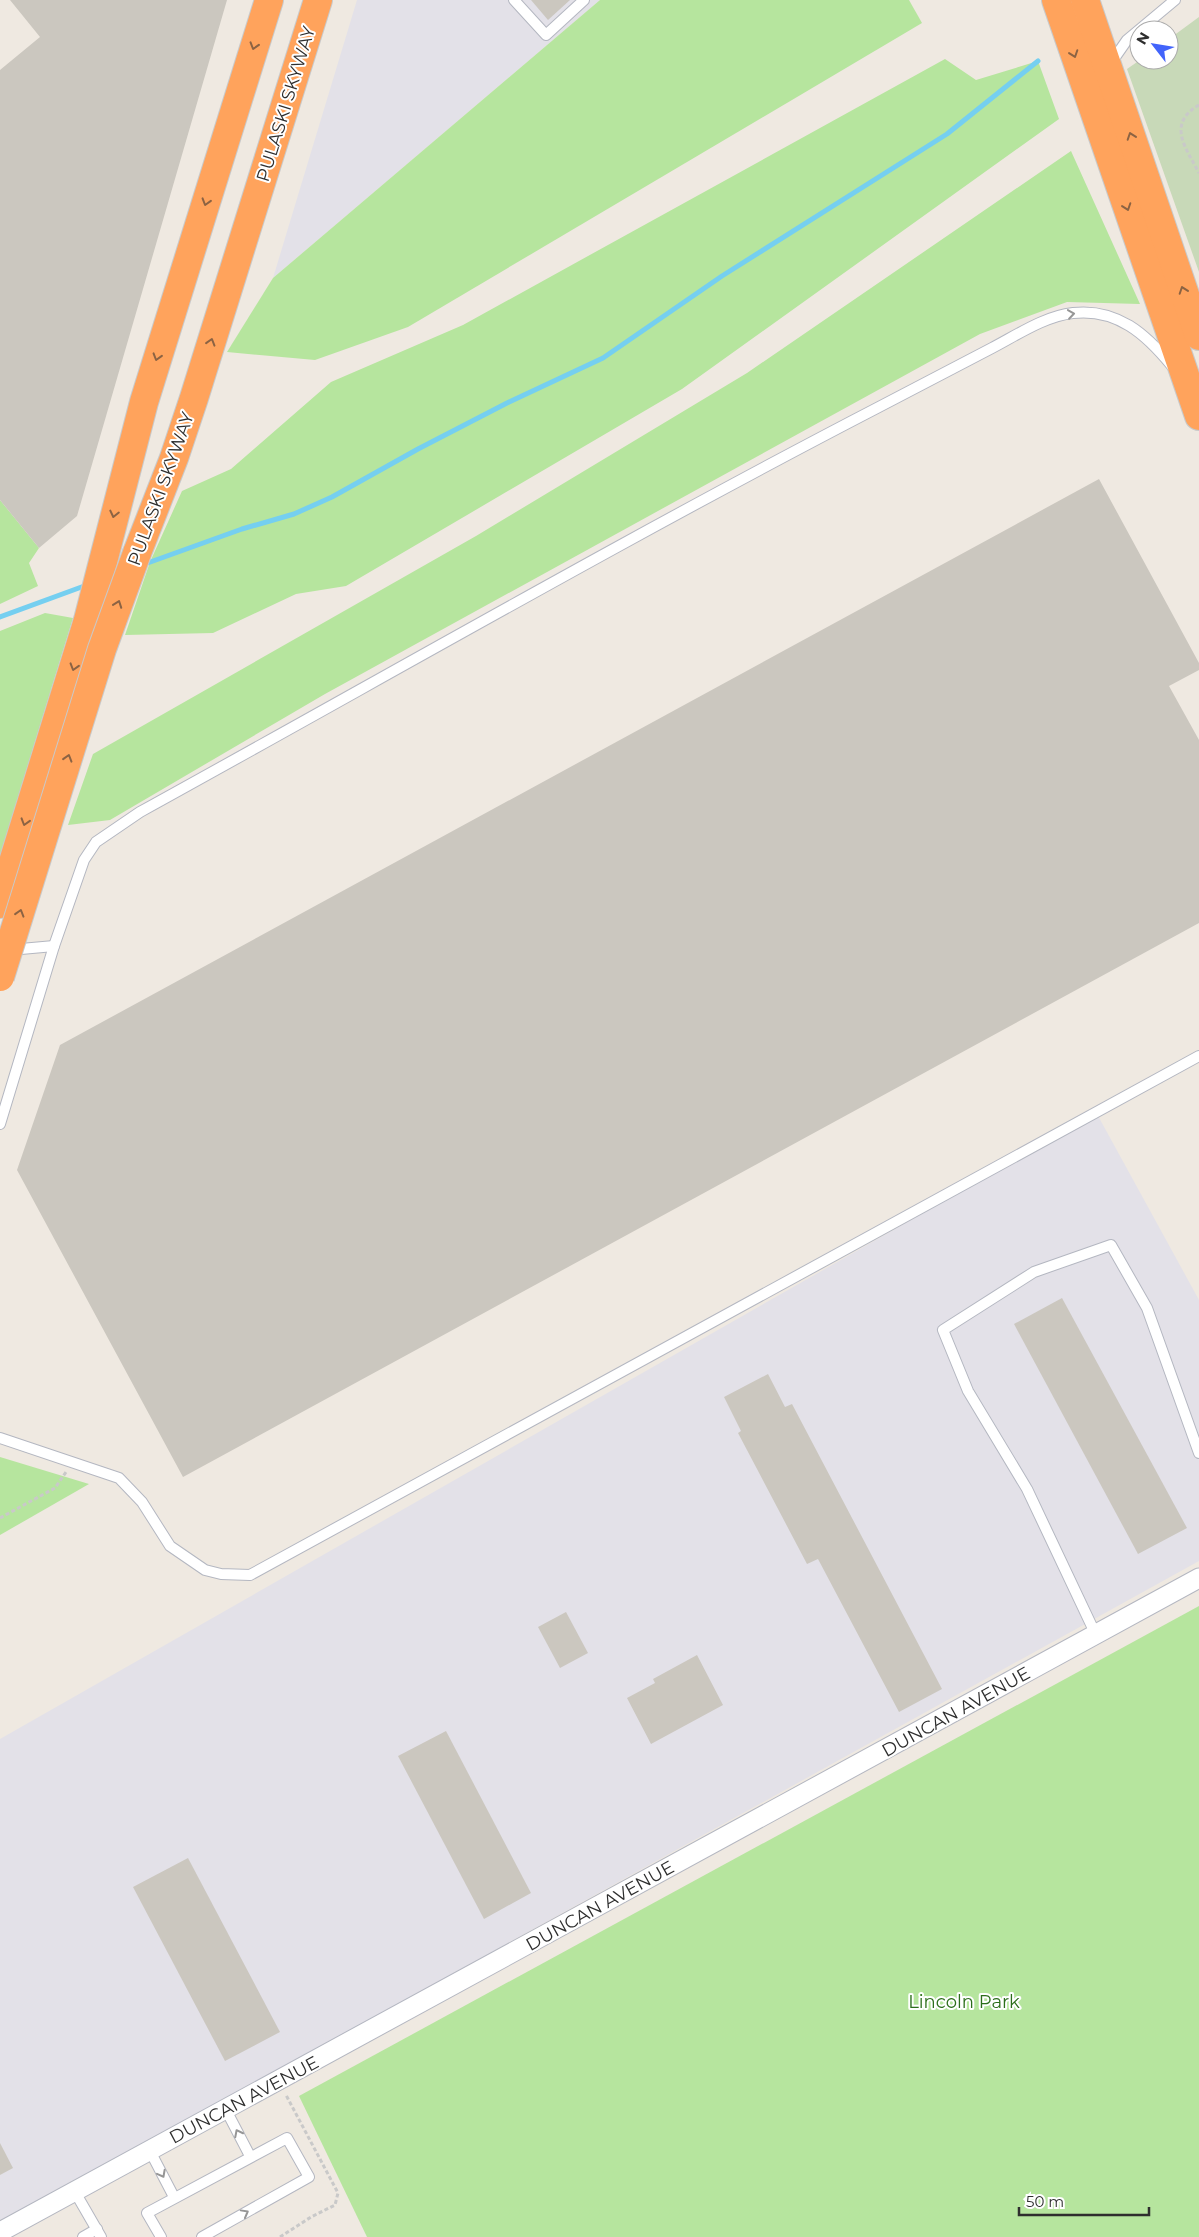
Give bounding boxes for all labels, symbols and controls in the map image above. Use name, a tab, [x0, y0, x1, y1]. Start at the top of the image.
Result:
north arrow	[1129, 20, 1179, 70]
street label: PULASKI SKYWAY	[252, 23, 320, 185]
text: N	[1132, 29, 1153, 48]
one-way arrow	[249, 42, 259, 50]
one-way arrow	[1068, 49, 1078, 57]
one-way arrow	[1127, 132, 1137, 141]
one-way arrow	[201, 197, 211, 205]
one-way arrow	[1121, 203, 1131, 211]
one-way arrow	[1179, 286, 1189, 295]
one-way arrow	[1068, 309, 1076, 320]
one-way arrow	[206, 339, 216, 347]
one-way arrow	[153, 352, 163, 361]
street label: PULASKI SKYWAY	[123, 409, 199, 569]
one-way arrow	[109, 509, 120, 518]
one-way arrow	[112, 600, 122, 609]
one-way arrow	[69, 662, 79, 671]
one-way arrow	[62, 755, 72, 763]
one-way arrow	[21, 817, 31, 826]
one-way arrow	[14, 910, 24, 918]
street label: DUNCAN AVENUE	[878, 1662, 1034, 1762]
street label: DUNCAN AVENUE	[522, 1856, 678, 1956]
park label: Lincoln Park	[908, 1991, 1020, 2013]
street label: DUNCAN AVENUE	[166, 2051, 322, 2149]
one-way arrow	[234, 2129, 244, 2138]
one-way arrow	[156, 2169, 166, 2178]
scale bar	[1019, 2184, 1149, 2216]
text: 50 m	[1026, 2192, 1064, 2211]
one-way arrow	[239, 2209, 248, 2219]

